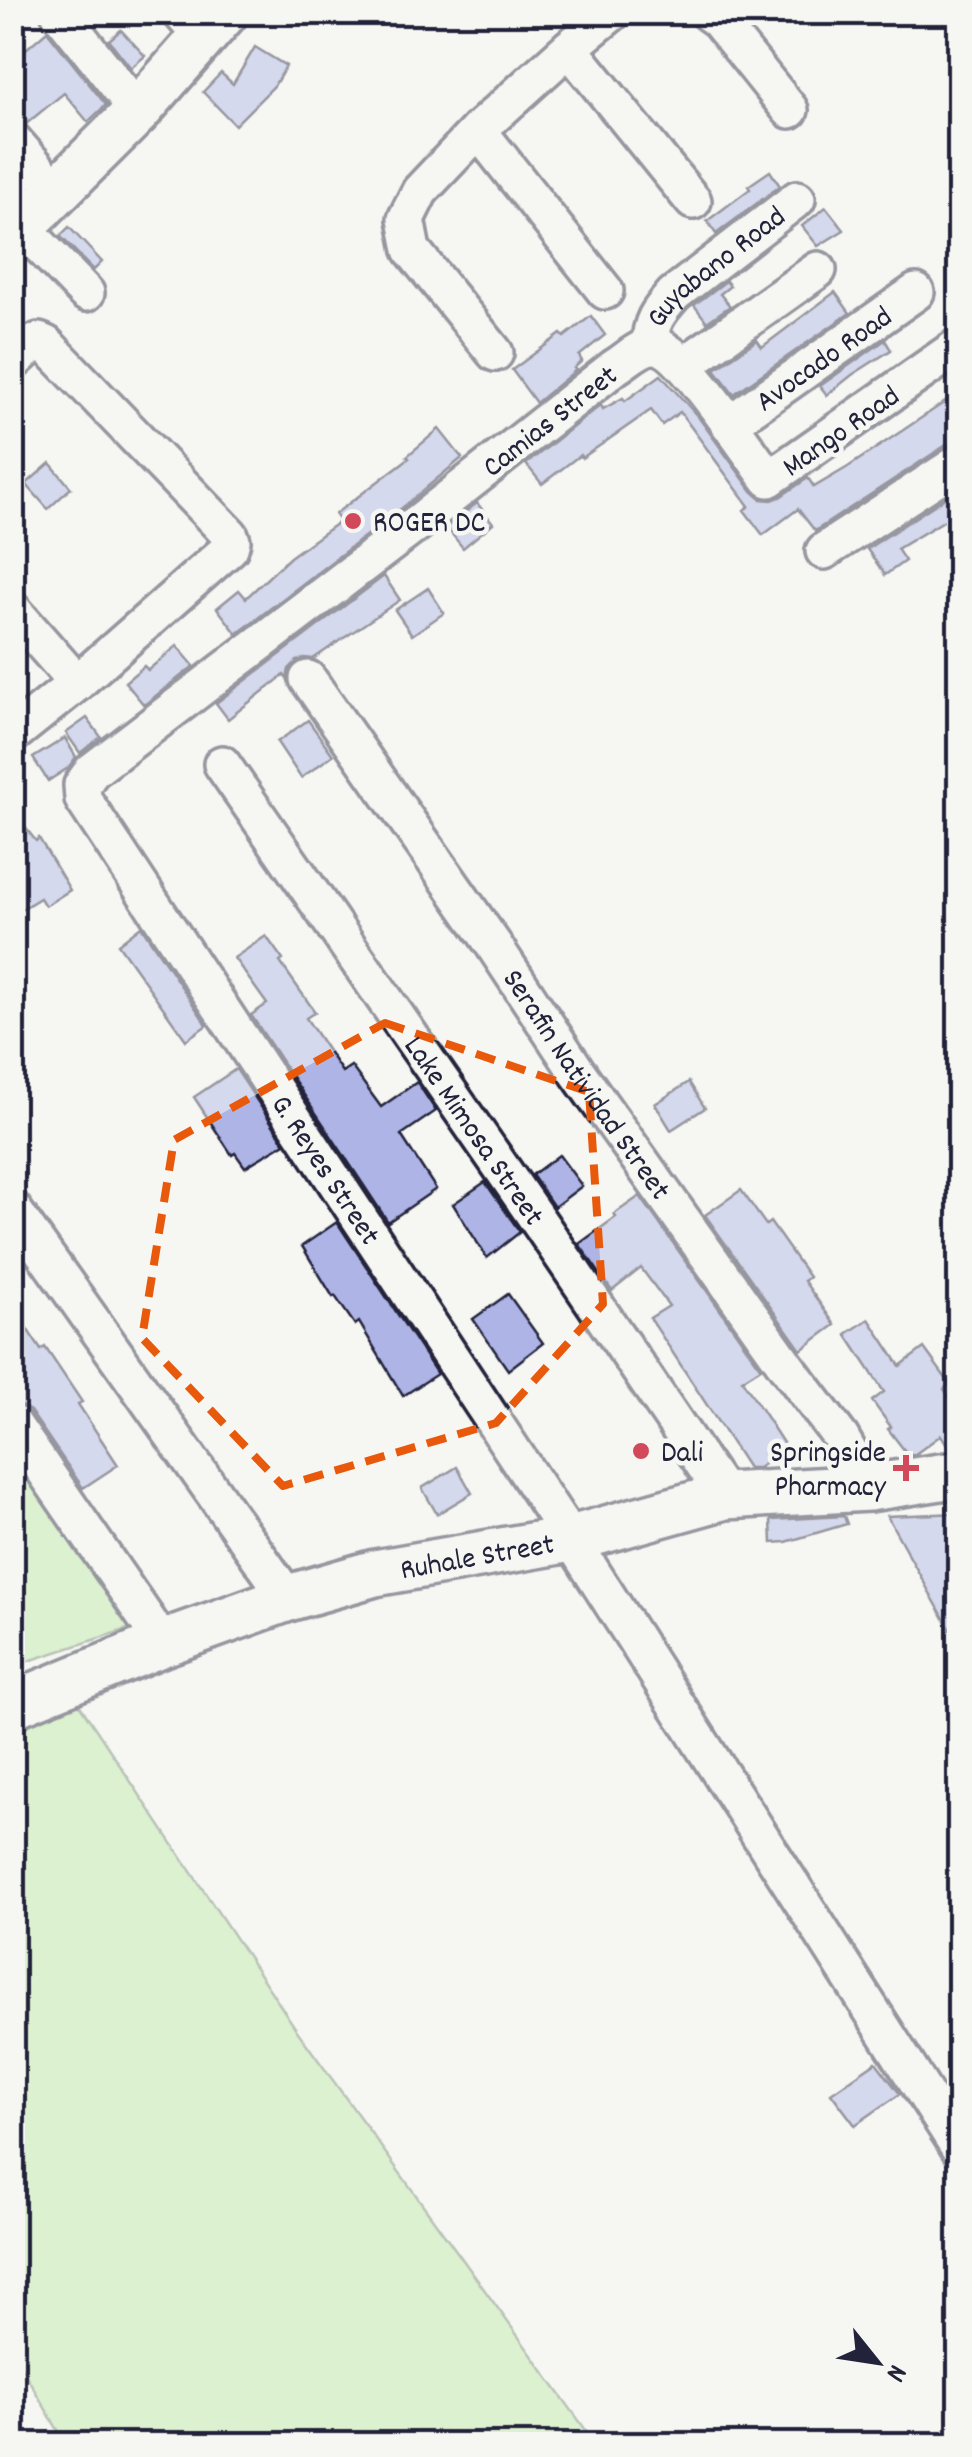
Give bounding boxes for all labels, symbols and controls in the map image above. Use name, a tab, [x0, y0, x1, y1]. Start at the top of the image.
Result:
street label: Guyabano Road	[638, 198, 797, 336]
street label: Avocado Road	[748, 298, 903, 425]
street label: Camias Street	[475, 357, 629, 490]
street label: Mango Road	[775, 377, 910, 490]
place label: ROGER DC	[373, 504, 485, 547]
marker: ROGER DC	[342, 510, 364, 532]
street label: Serafin Natividad Street	[489, 962, 679, 1211]
street label: Lake Mimosa Street	[391, 1029, 552, 1236]
street label: G. Reyes Street	[258, 1088, 389, 1255]
place label: Dali	[661, 1434, 703, 1477]
place label: Springside Pharmacy	[770, 1434, 887, 1511]
marker: Dali	[630, 1440, 652, 1462]
marker: Springside Pharmacy	[895, 1457, 917, 1479]
street label: Ruhale Street	[397, 1525, 558, 1594]
north arrow	[827, 2312, 927, 2412]
text: N	[874, 2356, 915, 2388]

